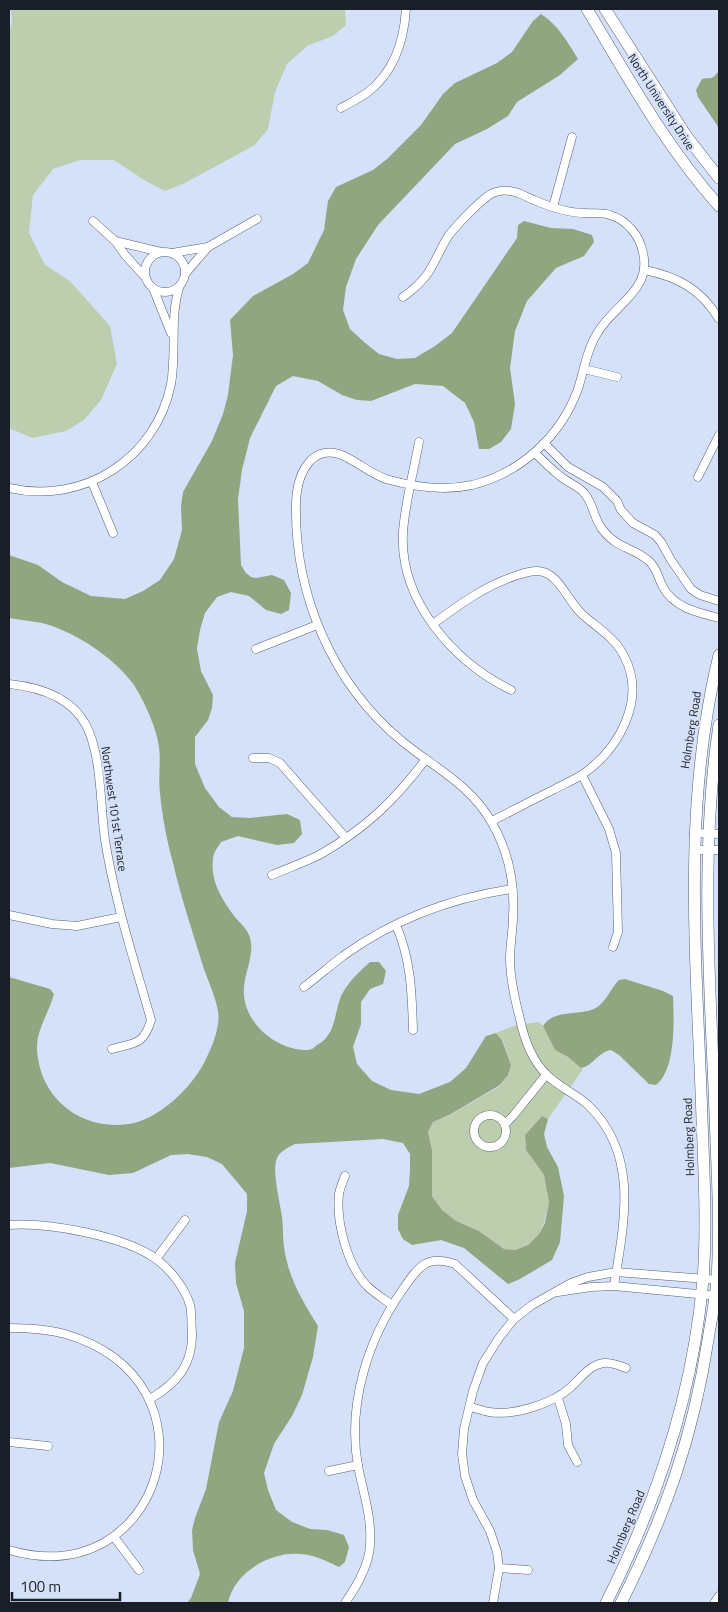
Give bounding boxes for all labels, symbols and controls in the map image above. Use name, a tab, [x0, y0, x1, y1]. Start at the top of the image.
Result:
street label: North University Drive	[623, 50, 700, 154]
street label: Holmberg Road	[675, 690, 706, 770]
street label: Northwest 101st Terrace	[96, 745, 133, 873]
street label: Holmberg Road	[678, 1097, 699, 1177]
street label: Holmberg Road	[601, 1487, 650, 1567]
scale bar	[12, 1570, 120, 1602]
text: 100 m	[20, 1575, 61, 1598]

